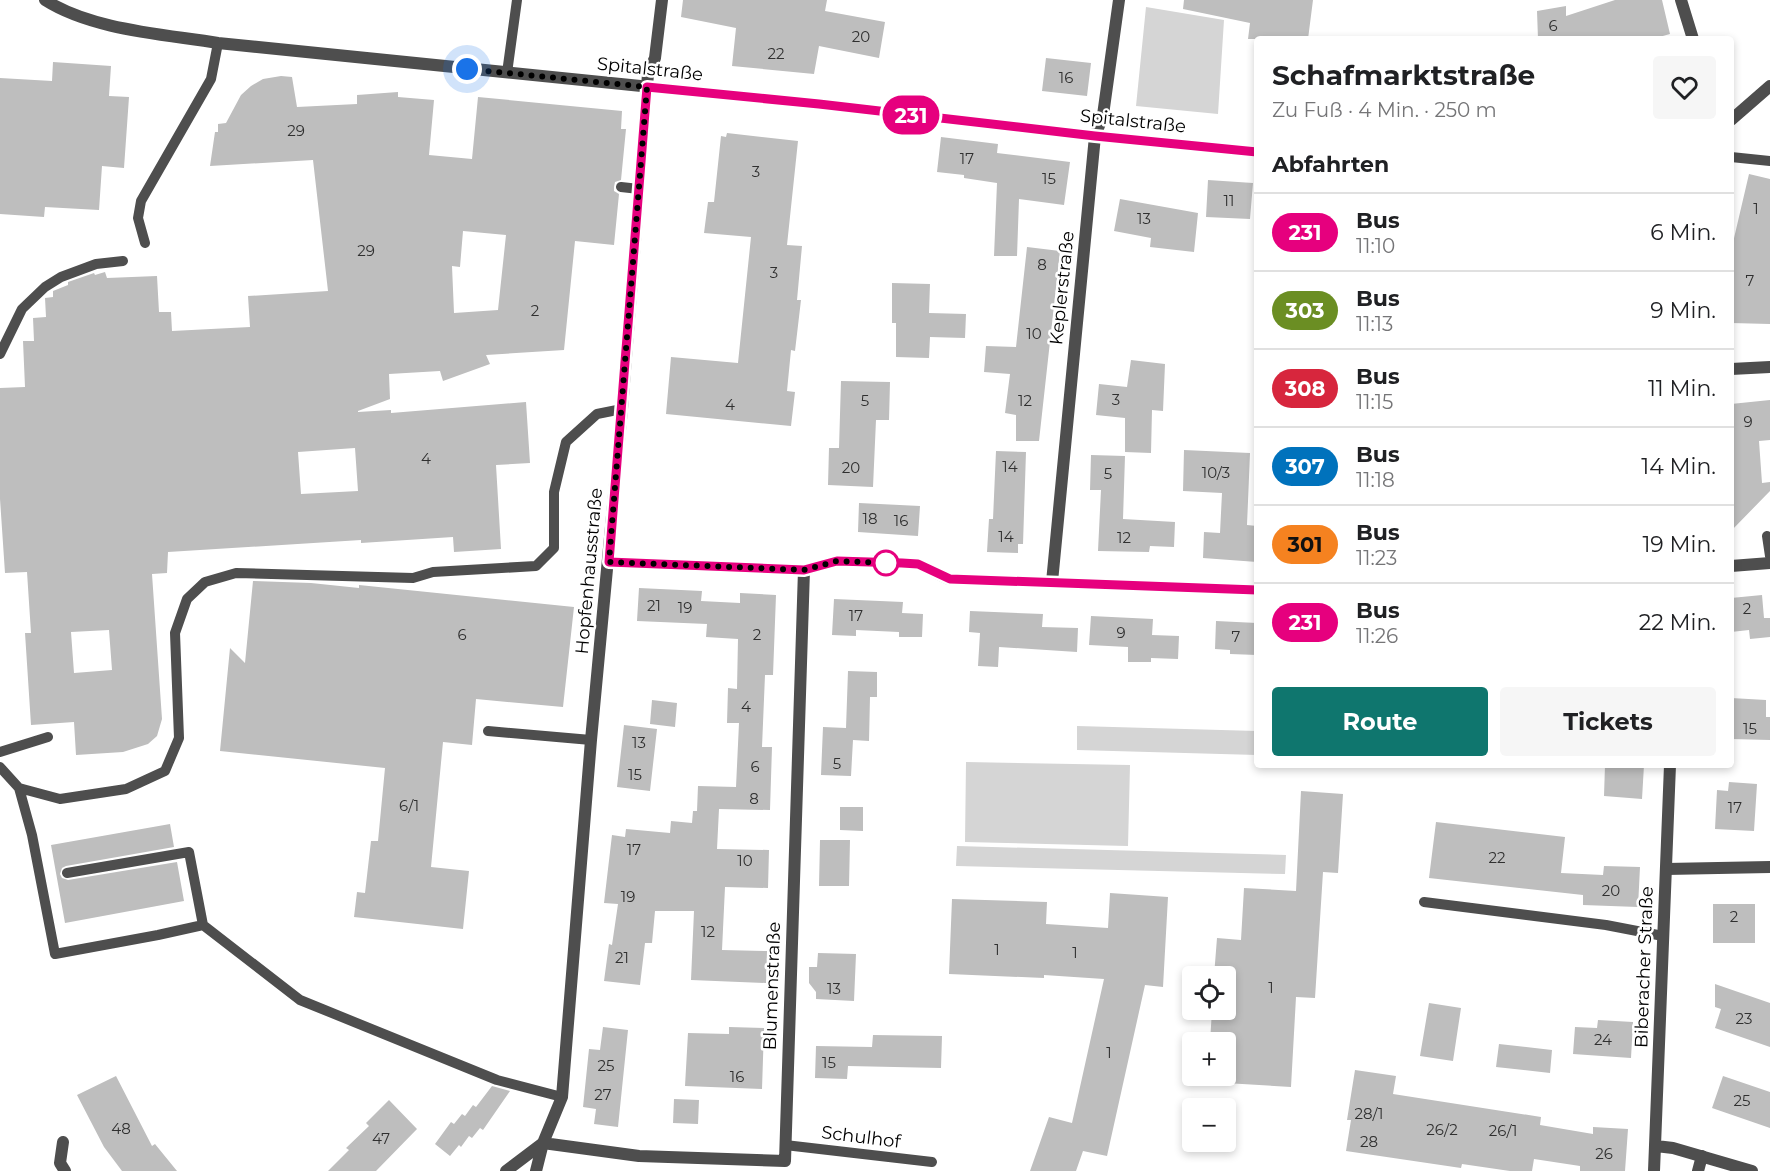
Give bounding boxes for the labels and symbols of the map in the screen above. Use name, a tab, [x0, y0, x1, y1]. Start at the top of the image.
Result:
house number: 6	[1548, 16, 1558, 35]
house number: 20	[852, 27, 870, 46]
house number: 22	[767, 44, 785, 63]
street label: Spitalstraße	[596, 52, 704, 86]
your location	[452, 54, 482, 84]
house number: 16	[1059, 68, 1073, 87]
line badge: 231	[876, 96, 946, 134]
street label: Spitalstraße	[1079, 104, 1187, 138]
house number: 29	[287, 121, 305, 140]
house number: 17	[960, 149, 974, 168]
house number: 3	[752, 162, 760, 181]
house number: 15	[1042, 169, 1056, 188]
house number: 11	[1224, 191, 1234, 210]
house number: 1	[1753, 199, 1759, 218]
house number: 13	[1137, 209, 1151, 228]
street label: Keplerstraße	[1045, 230, 1079, 346]
house number: 29	[357, 241, 375, 260]
house number: 8	[1037, 255, 1047, 274]
house number: 3	[770, 263, 778, 282]
house number: 7	[1746, 271, 1755, 290]
house number: 2	[531, 301, 539, 320]
house number: 10	[1026, 324, 1042, 343]
house number: 3	[1112, 390, 1120, 409]
house number: 5	[861, 391, 869, 410]
house number: 12	[1018, 391, 1032, 410]
house number: 4	[725, 395, 735, 414]
house number: 9	[1743, 412, 1753, 431]
house number: 4	[421, 449, 431, 468]
house number: 14	[1002, 457, 1018, 476]
house number: 20	[842, 458, 860, 477]
house number: 10/3	[1202, 463, 1230, 482]
house number: 5	[1104, 464, 1112, 483]
street label: Hopfenhausstraße	[571, 487, 607, 655]
house number: 18	[863, 509, 878, 528]
house number: 16	[894, 511, 908, 530]
house number: 14	[998, 527, 1014, 546]
house number: 12	[1117, 528, 1131, 547]
unlabelled marker	[873, 550, 899, 576]
house number: 21	[647, 596, 661, 615]
house number: 19	[678, 598, 692, 617]
house number: 2	[1743, 599, 1751, 618]
house number: 17	[849, 606, 863, 625]
house number: 9	[1116, 623, 1126, 642]
house number: 6	[457, 625, 467, 644]
house number: 2	[753, 625, 761, 644]
house number: 7	[1232, 627, 1241, 646]
house number: 4	[741, 697, 751, 716]
house number: 15	[1743, 719, 1757, 738]
house number: 13	[632, 733, 646, 752]
house number: 5	[833, 754, 841, 773]
house number: 6	[750, 757, 760, 776]
house number: 15	[628, 765, 642, 784]
house number: 8	[749, 789, 759, 808]
house number: 6/1	[399, 796, 419, 815]
house number: 17	[1728, 798, 1742, 817]
house number: 17	[627, 840, 641, 859]
house number: 22	[1488, 848, 1506, 867]
house number: 10	[737, 851, 753, 870]
house number: 20	[1602, 881, 1620, 900]
street label: Biberacher Straße	[1630, 886, 1658, 1048]
house number: 19	[621, 887, 635, 906]
house number: 2	[1730, 907, 1738, 926]
street label: Blumenstraße	[759, 921, 785, 1051]
house number: 12	[701, 922, 715, 941]
house number: 1	[994, 940, 1000, 959]
house number: 1	[1072, 943, 1078, 962]
house number: 21	[615, 948, 629, 967]
house number: 1	[1268, 978, 1274, 997]
house number: 13	[827, 979, 841, 998]
house number: 23	[1736, 1009, 1752, 1028]
house number: 24	[1594, 1030, 1612, 1049]
house number: 1	[1106, 1043, 1112, 1062]
house number: 15	[822, 1053, 836, 1072]
house number: 25	[597, 1056, 615, 1075]
house number: 16	[730, 1067, 744, 1086]
house number: 27	[594, 1085, 612, 1104]
house number: 25	[1733, 1091, 1751, 1110]
house number: 28/1	[1355, 1104, 1383, 1123]
house number: 48	[111, 1119, 131, 1138]
house number: 26/2	[1426, 1120, 1458, 1139]
street label: Schulhof	[820, 1121, 903, 1153]
house number: 26/1	[1489, 1121, 1517, 1140]
house number: 47	[372, 1129, 390, 1148]
house number: 28	[1360, 1132, 1378, 1151]
house number: 26	[1595, 1144, 1613, 1163]

